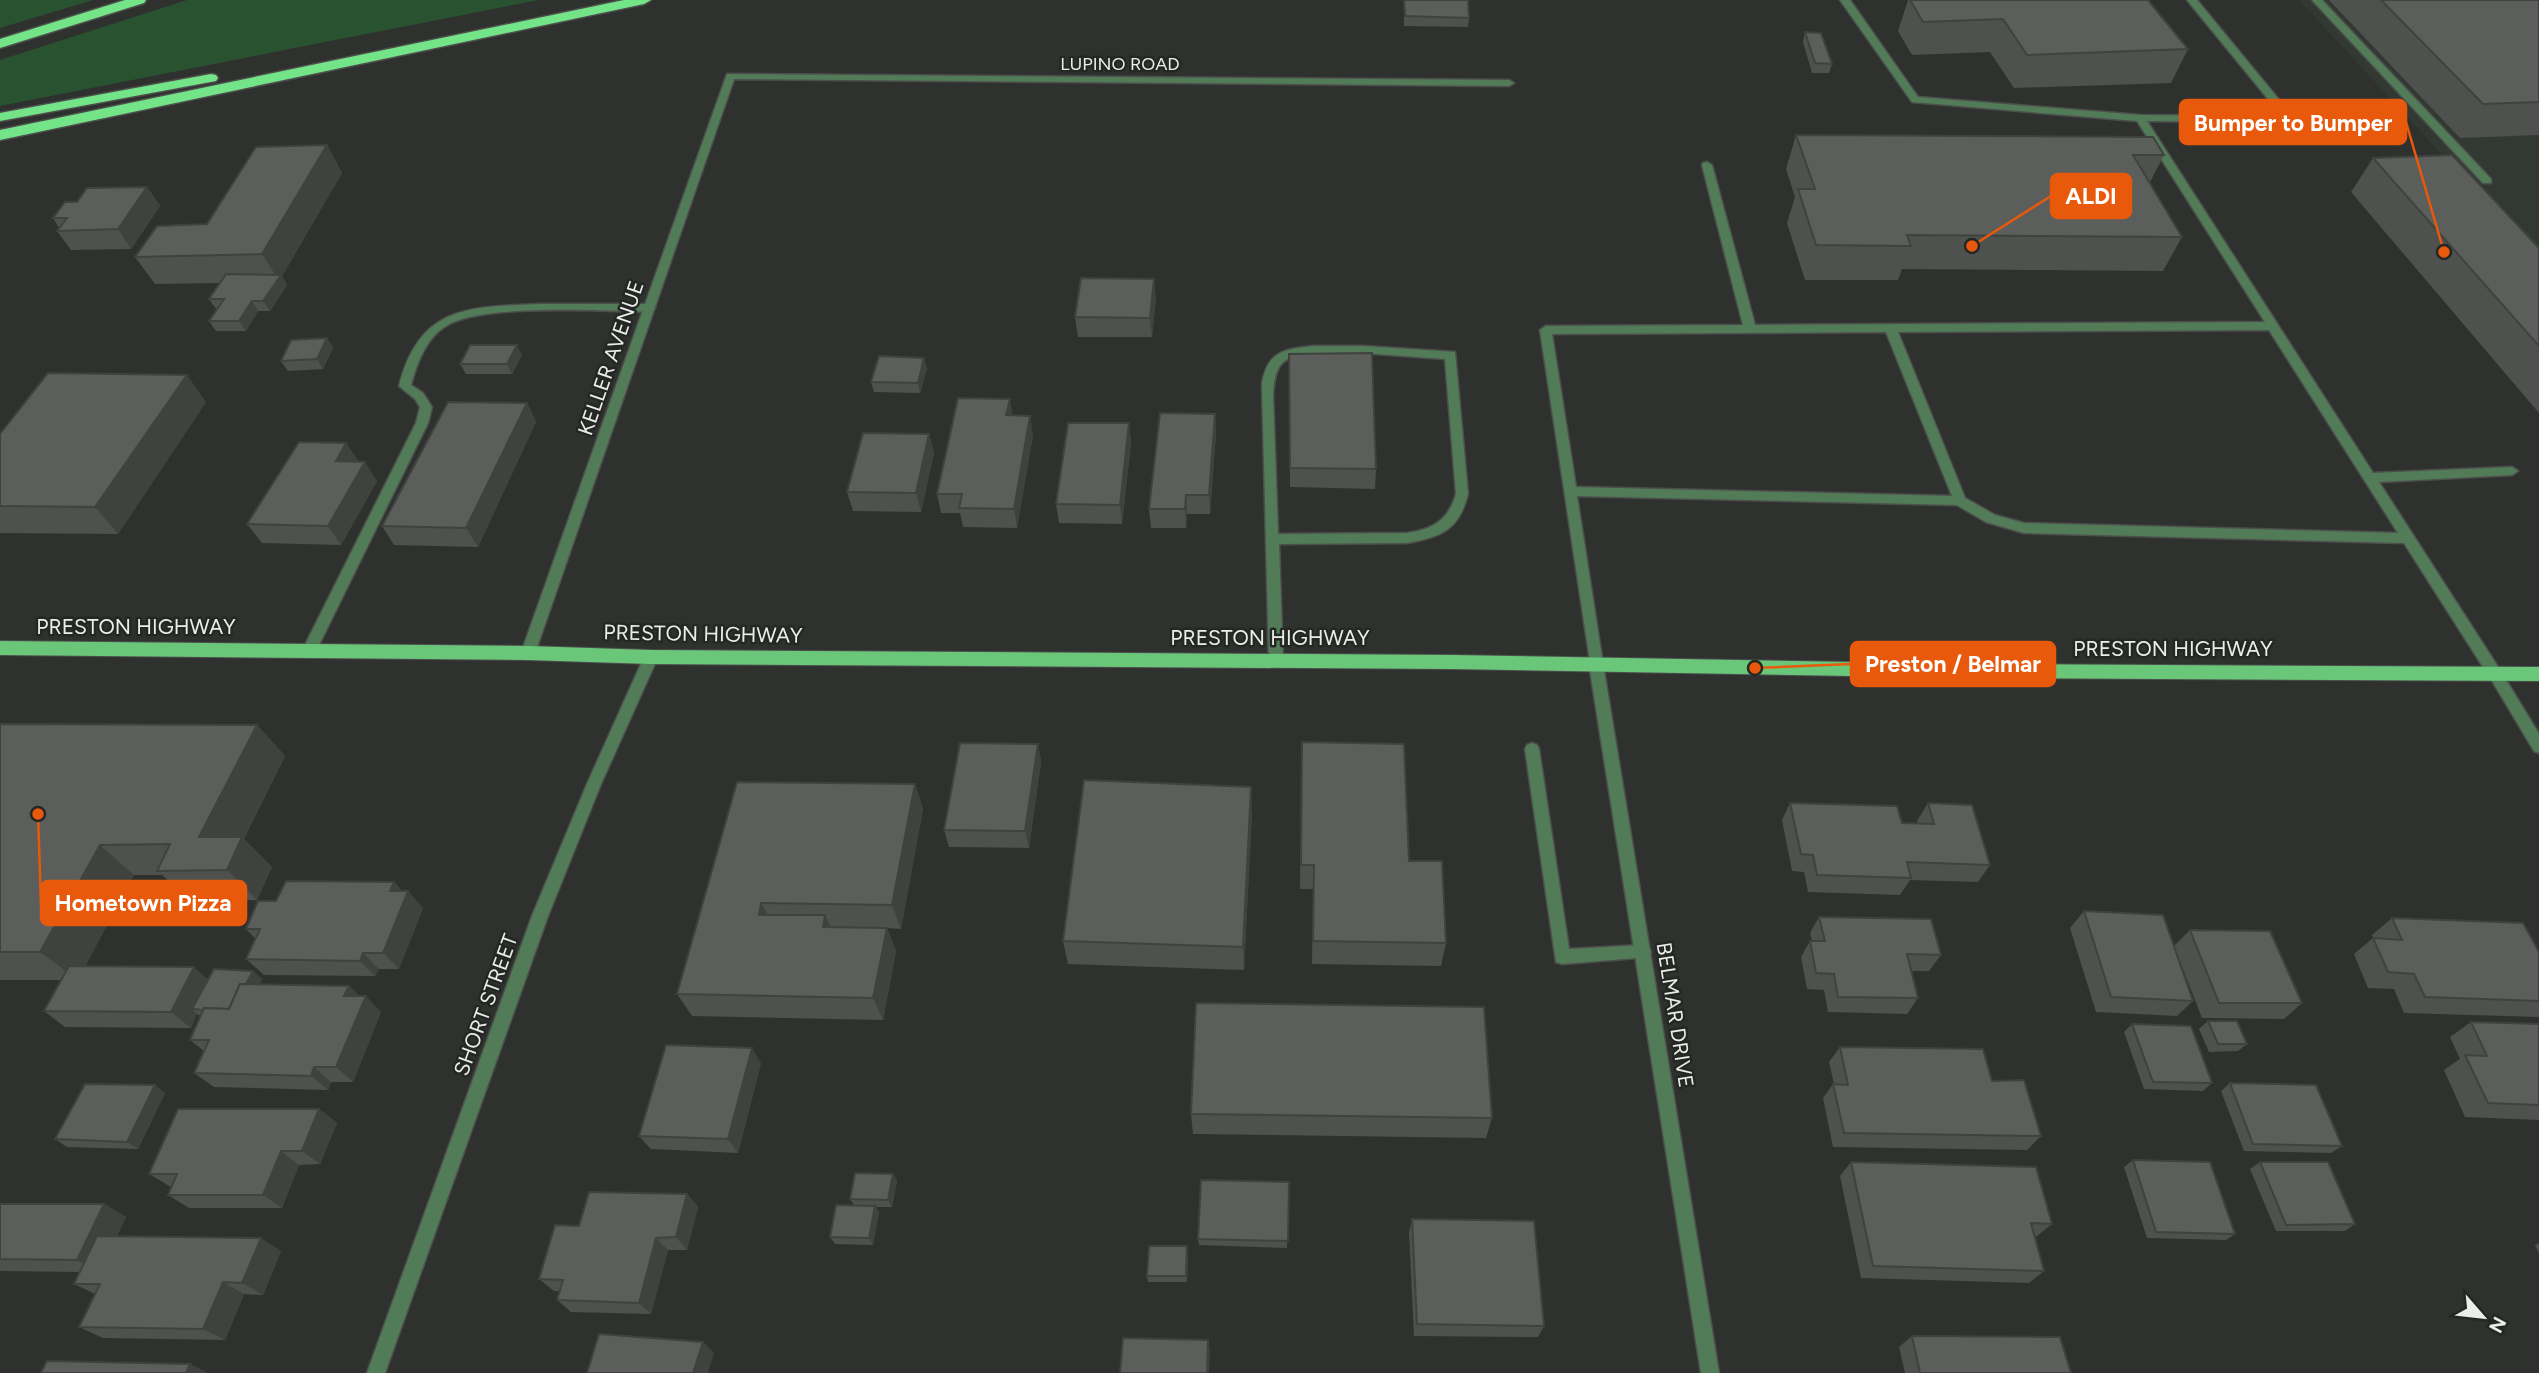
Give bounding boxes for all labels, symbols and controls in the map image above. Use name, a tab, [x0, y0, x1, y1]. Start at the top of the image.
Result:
street label: LUPINO ROAD	[1060, 53, 1180, 75]
callout: Bumper to Bumper	[2180, 100, 2406, 144]
text: Bumper to Bumper	[2194, 109, 2392, 137]
callout: ALDI	[2051, 174, 2131, 218]
text: ALDI	[2065, 182, 2117, 210]
street label: KELLER AVENUE	[572, 277, 649, 438]
street label: PRESTON HIGHWAY	[36, 614, 236, 639]
street label: PRESTON HIGHWAY	[603, 619, 803, 648]
street label: PRESTON HIGHWAY	[1170, 625, 1370, 650]
street label: PRESTON HIGHWAY	[2073, 636, 2273, 661]
callout: Preston / Belmar	[1851, 642, 2055, 686]
text: Preston / Belmar	[1865, 650, 2041, 678]
callout: Hometown Pizza	[41, 881, 246, 925]
text: Hometown Pizza	[54, 889, 232, 917]
street label: SHORT STREET	[448, 930, 523, 1079]
street label: BELMAR DRIVE	[1652, 940, 1699, 1089]
north arrow	[2448, 1282, 2518, 1352]
text: N	[2484, 1313, 2511, 1337]

